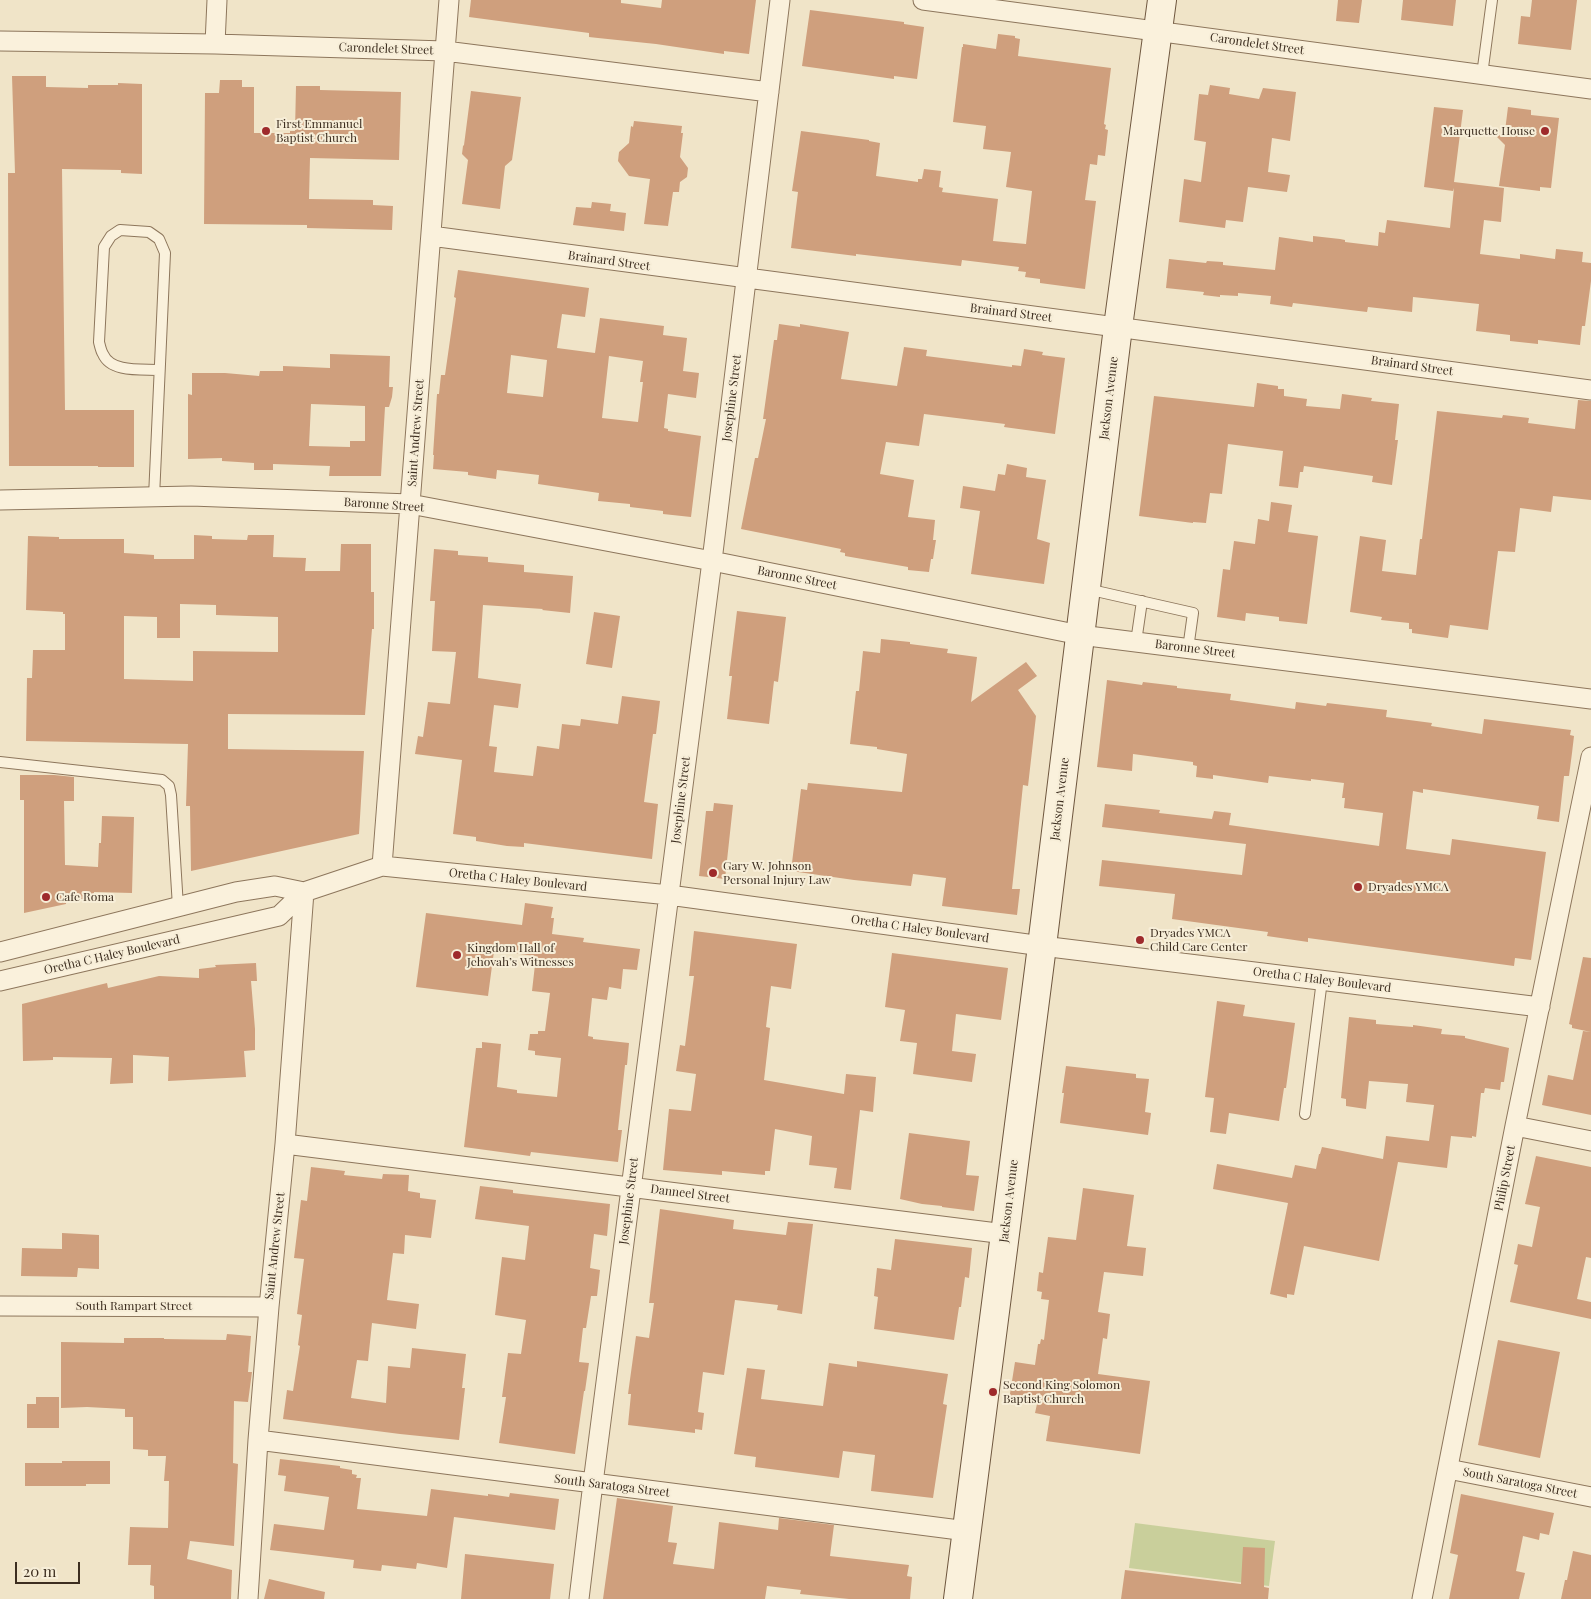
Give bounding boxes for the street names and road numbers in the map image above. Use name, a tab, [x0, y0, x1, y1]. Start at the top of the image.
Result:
street label: Carondelet Street	[1209, 30, 1305, 58]
street label: Carondelet Street	[338, 40, 434, 58]
street label: Brainard Street	[567, 248, 651, 274]
street label: Brainard Street	[969, 301, 1053, 325]
street label: Brainard Street	[1370, 353, 1454, 379]
street label: Josephine Street	[720, 354, 744, 442]
street label: Jackson Avenue	[1097, 356, 1121, 440]
street label: Saint Andrew Street	[405, 379, 427, 487]
street label: Baronne Street	[343, 495, 425, 515]
street label: Baronne Street	[756, 563, 838, 593]
street label: Baronne Street	[1154, 637, 1236, 661]
street label: Josephine Street	[669, 756, 693, 844]
street label: Jackson Avenue	[1048, 757, 1072, 841]
street label: Oretha C Haley Boulevard	[448, 866, 588, 894]
street label: Oretha C Haley Boulevard	[850, 912, 990, 946]
street label: Oretha C Haley Boulevard	[43, 932, 181, 978]
street label: Oretha C Haley Boulevard	[1252, 964, 1392, 996]
street label: Philip Street	[1492, 1144, 1518, 1212]
street label: Josephine Street	[617, 1157, 641, 1245]
street label: Jackson Avenue	[997, 1159, 1021, 1243]
street label: Danneel Street	[650, 1182, 730, 1206]
street label: Saint Andrew Street	[262, 1192, 288, 1300]
street label: South Rampart Street	[76, 1299, 192, 1313]
street label: South Saratoga Street	[1462, 1465, 1578, 1501]
street label: South Saratoga Street	[553, 1472, 671, 1500]

